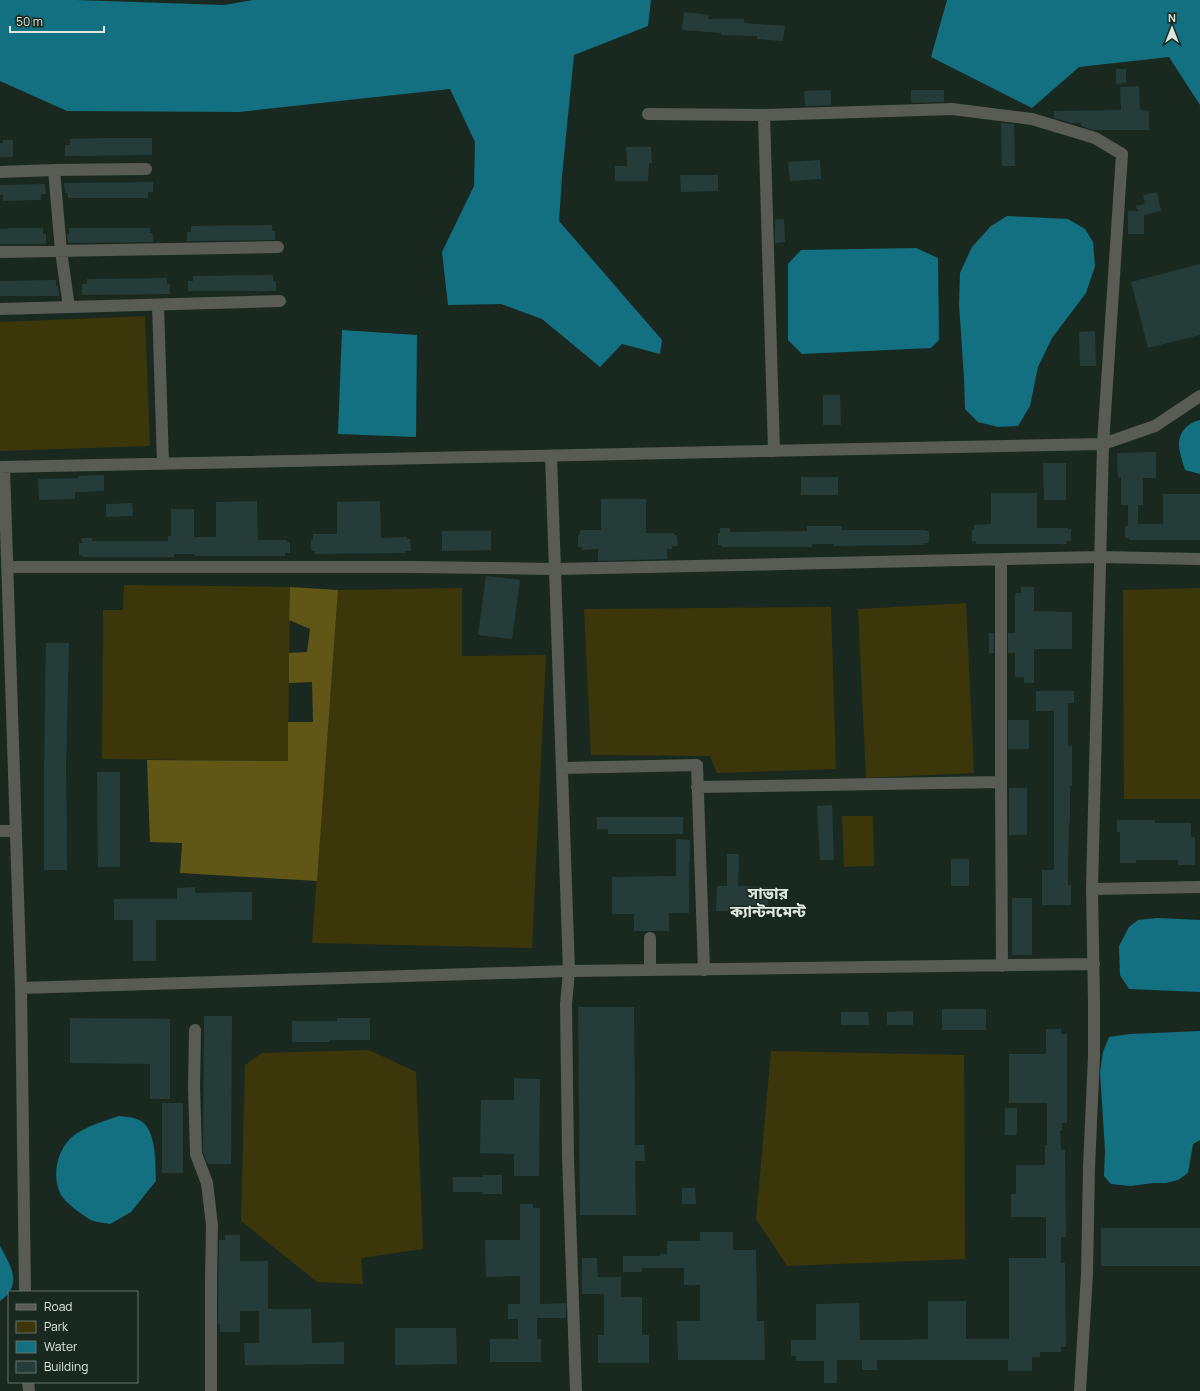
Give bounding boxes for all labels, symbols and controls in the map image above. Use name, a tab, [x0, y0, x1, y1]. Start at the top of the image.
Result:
scale bar	[10, 8, 104, 34]
north arrow	[1152, 8, 1192, 48]
text: N	[1168, 10, 1176, 25]
text: 50 m	[16, 13, 43, 30]
district label: সাভার ক্যান্টনমেন্ট	[729, 882, 807, 922]
legend	[8, 1291, 138, 1383]
text: Road	[44, 1298, 72, 1315]
text: Park	[44, 1318, 69, 1335]
text: Water	[44, 1338, 78, 1355]
text: Building	[44, 1358, 88, 1375]

